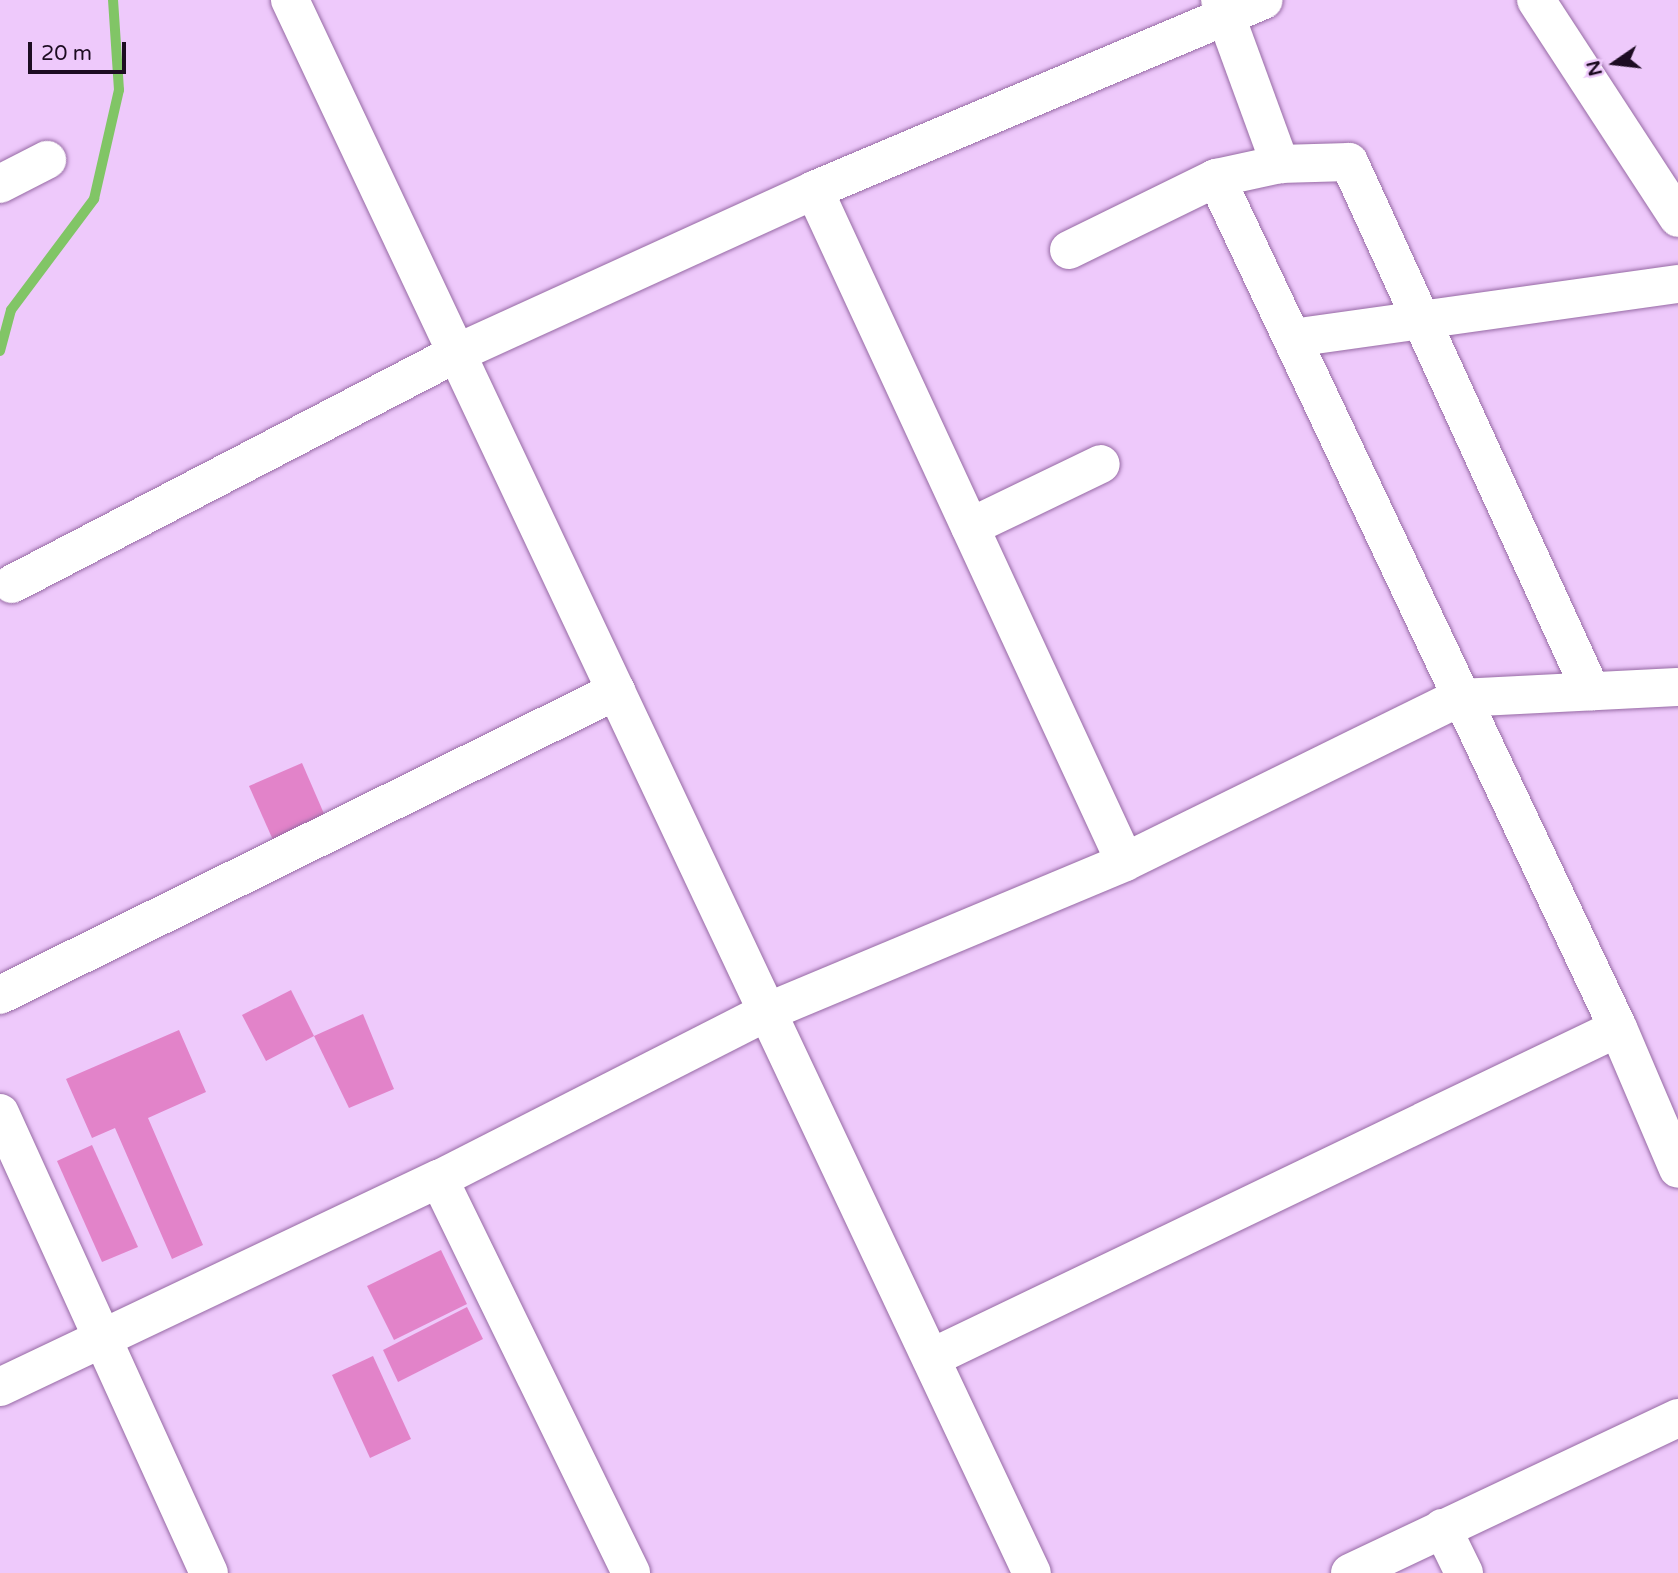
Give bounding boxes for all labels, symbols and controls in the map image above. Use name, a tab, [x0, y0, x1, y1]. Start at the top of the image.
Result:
scale bar	[32, 28, 130, 72]
north arrow	[1580, 28, 1650, 98]
text: 20 m	[41, 41, 92, 66]
text: N	[1582, 58, 1607, 78]

